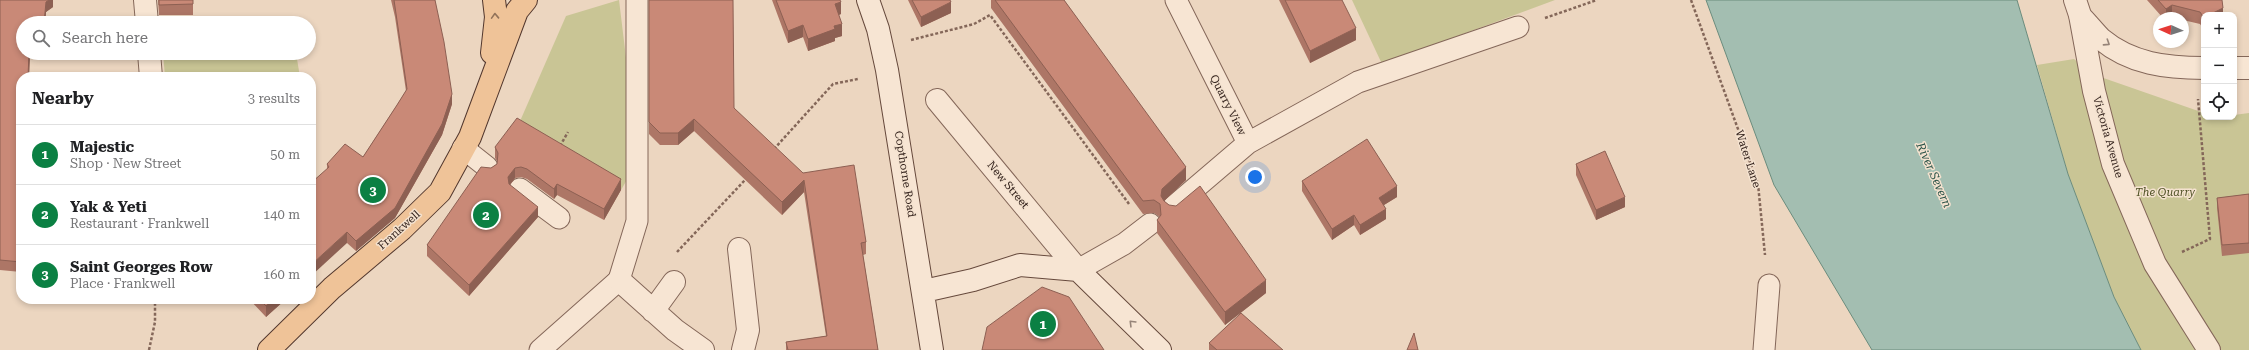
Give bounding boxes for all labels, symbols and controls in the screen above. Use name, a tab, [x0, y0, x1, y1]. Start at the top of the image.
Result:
north arrow	[2153, 12, 2189, 48]
map controls	[2201, 12, 2237, 120]
button: +	[2201, 12, 2237, 48]
one-way arrow	[491, 13, 500, 19]
search box	[16, 16, 316, 60]
icon: search	[30, 27, 52, 49]
text: Search here	[62, 29, 148, 47]
one-way arrow	[2103, 38, 2110, 46]
button: −	[2201, 48, 2237, 84]
street label: Quarry View	[1207, 72, 1249, 138]
button: locate	[2201, 84, 2237, 120]
text: Nearby	[32, 88, 94, 108]
text: 3 results	[248, 91, 300, 106]
street label: Victoria Avenue	[2090, 95, 2126, 179]
street label: Water Lane	[1733, 129, 1763, 189]
street label: Copthorne Road	[892, 130, 918, 218]
text: Majestic	[70, 138, 134, 156]
water label: River Severn	[1913, 139, 1955, 210]
text: 1	[41, 147, 49, 162]
text: 50 m	[270, 147, 300, 162]
text: Shop · New Street	[70, 156, 181, 171]
street label: New Street	[984, 159, 1032, 211]
your location	[1245, 167, 1265, 187]
pin: 3	[360, 175, 386, 205]
park label: The Quarry	[2135, 186, 2195, 199]
text: Yak & Yeti	[70, 198, 147, 216]
pin: 2	[473, 200, 499, 230]
text: 2	[41, 207, 49, 222]
text: 140 m	[263, 207, 300, 222]
street label: Frankwell	[375, 207, 423, 252]
text: Restaurant · Frankwell	[70, 216, 209, 231]
text: Saint Georges Row	[70, 258, 213, 276]
text: 3	[41, 267, 49, 282]
text: 160 m	[263, 267, 300, 282]
text: Place · Frankwell	[70, 276, 175, 291]
pin: 1	[1030, 309, 1056, 339]
one-way arrow	[1129, 320, 1137, 328]

